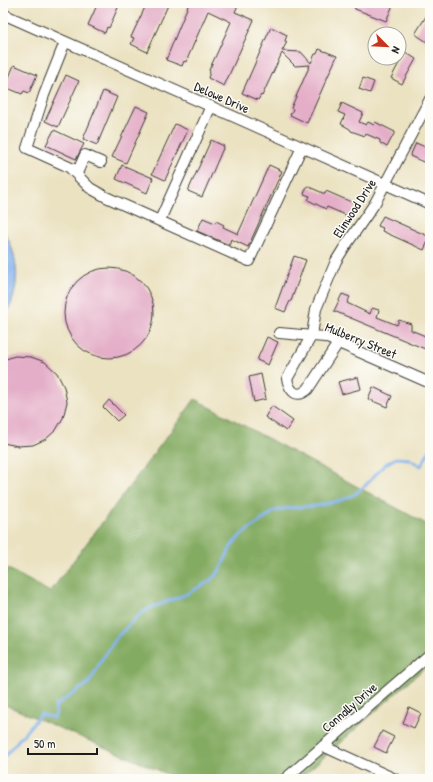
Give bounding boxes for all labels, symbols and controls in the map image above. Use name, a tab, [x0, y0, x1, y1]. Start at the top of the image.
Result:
north arrow	[367, 26, 407, 66]
text: N	[388, 45, 404, 56]
street label: Delowe Drive	[192, 77, 252, 117]
street label: Elinwood Drive	[328, 175, 380, 241]
street label: Mulberry Street	[323, 317, 400, 363]
street label: Connally Drive	[318, 678, 380, 736]
scale bar	[28, 730, 97, 756]
text: 50 m	[34, 735, 55, 752]

